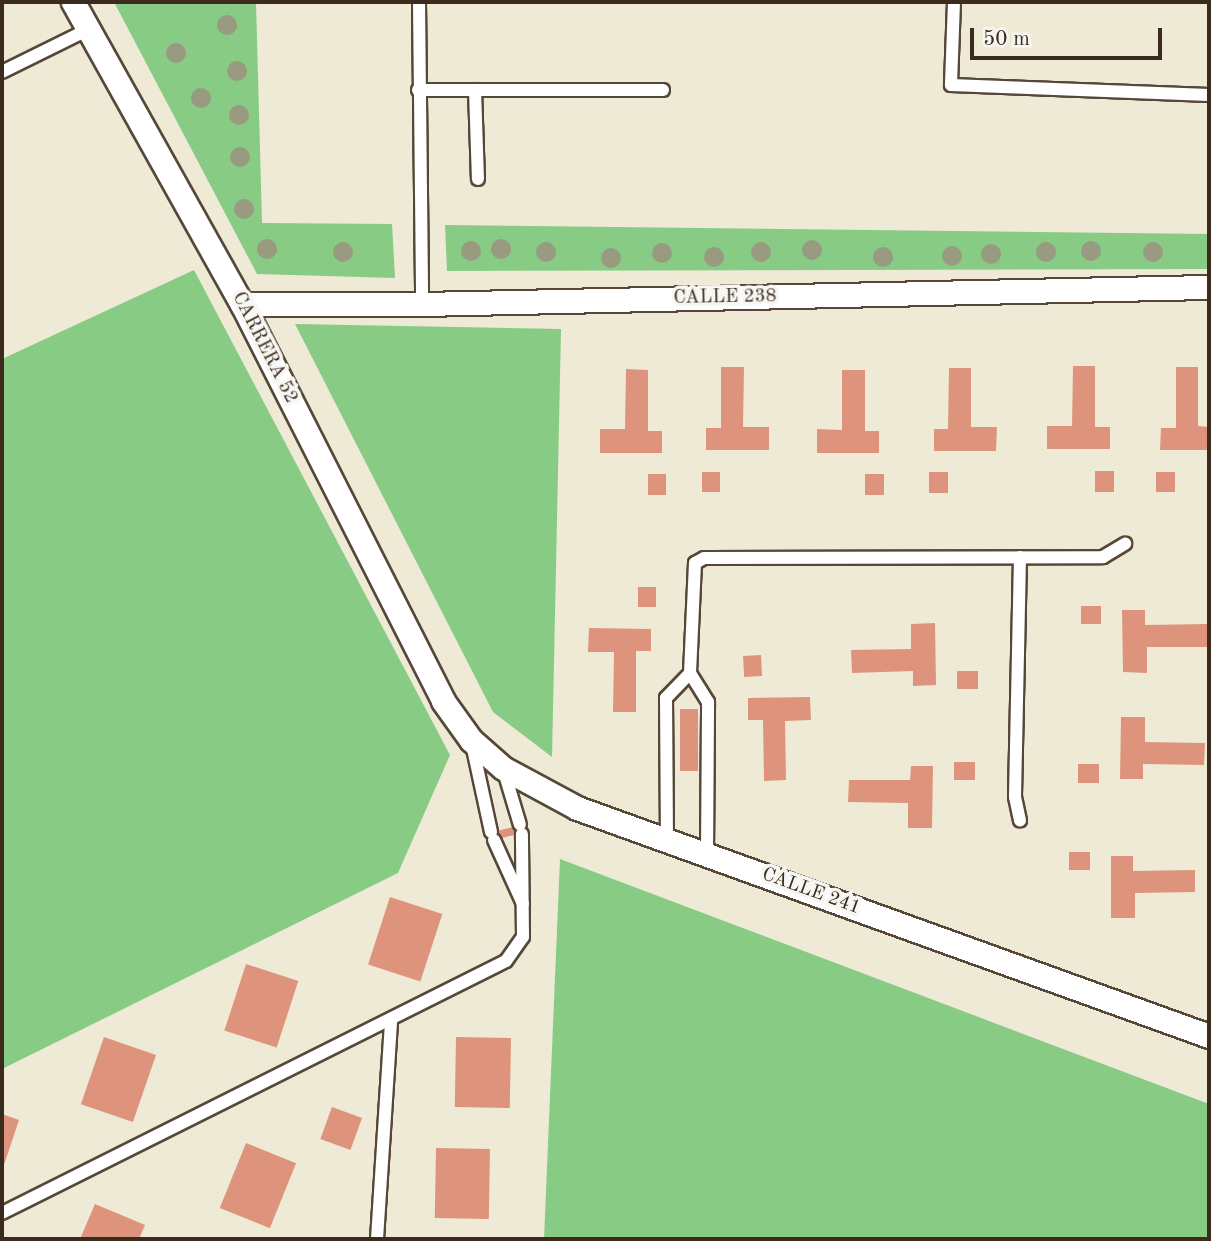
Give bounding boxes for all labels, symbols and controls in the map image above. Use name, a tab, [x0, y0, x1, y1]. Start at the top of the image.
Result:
scale bar	[973, 14, 1166, 58]
text: 50 m	[983, 29, 1030, 50]
street label: CALLE 238	[673, 286, 777, 310]
street label: CARRERA 52	[226, 288, 302, 408]
street label: CALLE 241	[759, 864, 863, 920]

